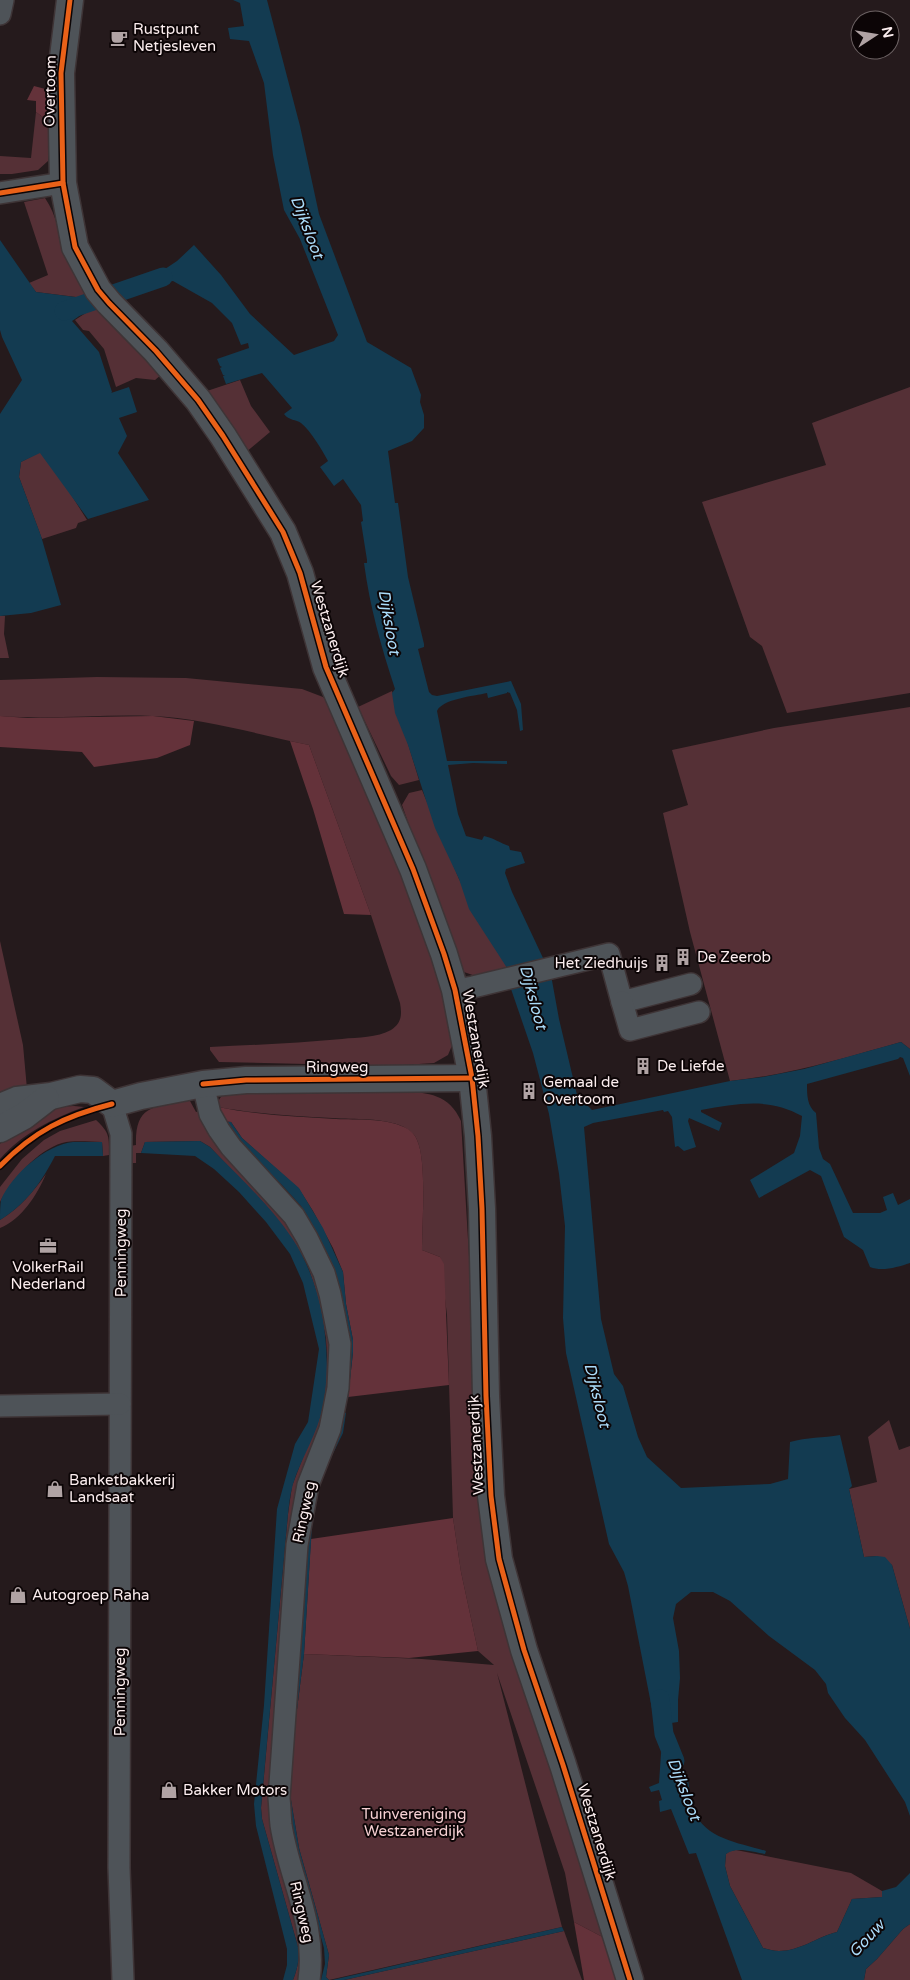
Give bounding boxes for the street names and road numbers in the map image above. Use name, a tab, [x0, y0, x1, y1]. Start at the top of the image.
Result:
street label: Overtoom	[40, 55, 60, 127]
street label: Westzanerdijk	[307, 579, 353, 679]
street label: Westzanerdijk	[458, 988, 494, 1090]
street label: Ringweg	[306, 1058, 368, 1076]
street label: Penningweg	[112, 1209, 130, 1297]
street label: Westzanerdijk	[464, 1395, 488, 1495]
street label: Ringweg	[289, 1479, 319, 1545]
street label: Penningweg	[111, 1648, 129, 1736]
street label: Westzanerdijk	[574, 1782, 620, 1882]
street label: Ringweg	[286, 1879, 318, 1945]

